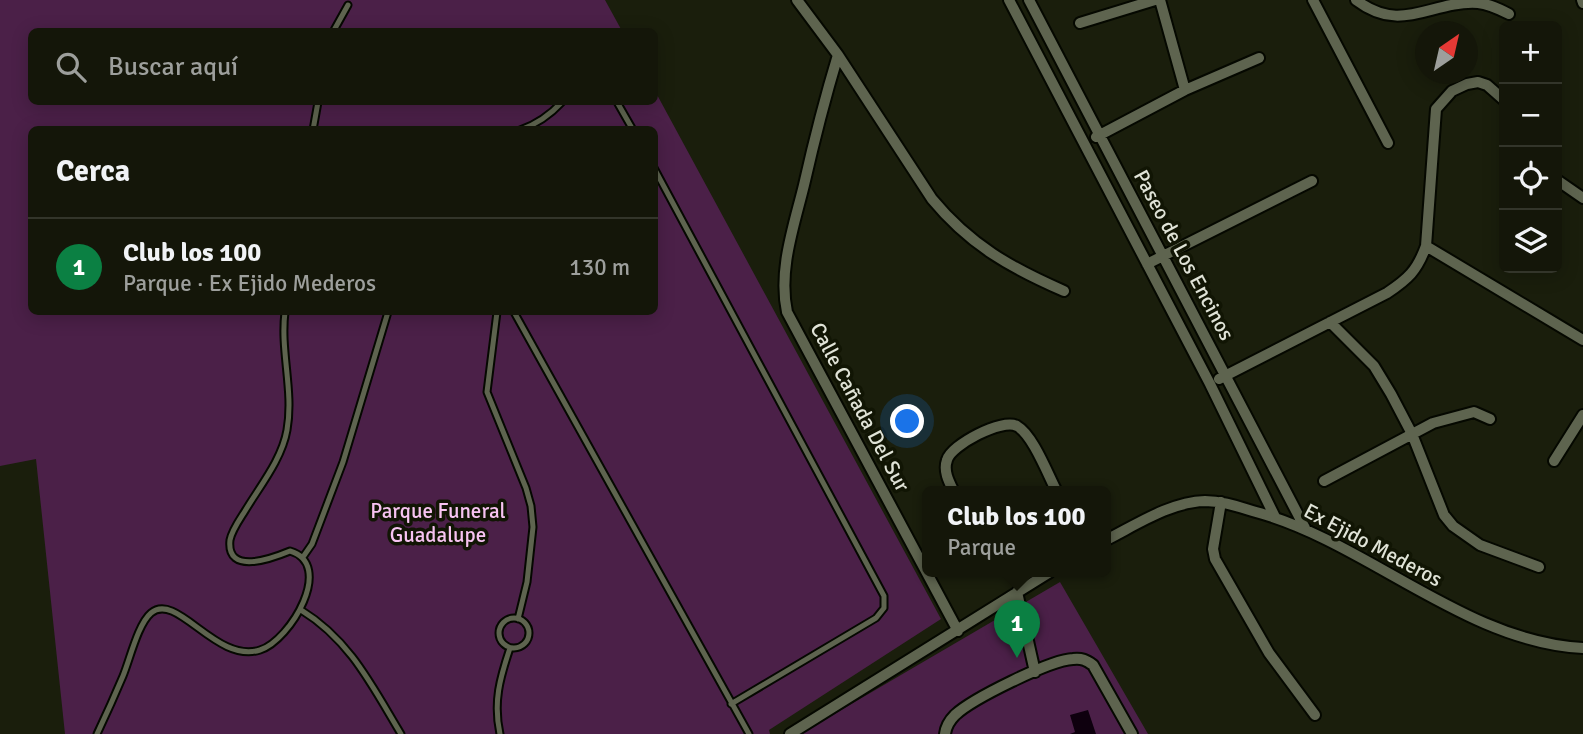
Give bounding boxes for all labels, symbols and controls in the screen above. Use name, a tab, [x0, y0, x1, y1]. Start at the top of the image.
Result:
north arrow	[1415, 21, 1478, 84]
map controls	[1499, 21, 1562, 273]
button: +	[1499, 21, 1562, 84]
search box	[28, 28, 658, 105]
icon: search	[52, 48, 90, 86]
text: Buscar aquí	[108, 51, 238, 83]
button: −	[1499, 84, 1562, 147]
button: locate	[1499, 147, 1562, 210]
text: Cerca	[56, 153, 130, 190]
street label: Paseo de Los Encinos	[1128, 165, 1240, 345]
button: layers	[1499, 210, 1562, 273]
text: Club los 100	[123, 237, 261, 269]
text: 1	[73, 253, 85, 282]
text: 130 m	[569, 253, 630, 282]
text: Parque · Ex Ejido Mederos	[123, 269, 376, 298]
street label: Calle Cañada Del Sur	[804, 318, 916, 496]
your location	[890, 404, 924, 438]
popup	[922, 486, 1111, 577]
park label: Parque Funeral Guadalupe	[370, 498, 506, 548]
street label: Ex Ejido Mederos	[1299, 498, 1447, 592]
text: Club los 100	[947, 501, 1086, 533]
text: Parque	[947, 533, 1016, 562]
pin: 1	[994, 600, 1040, 658]

